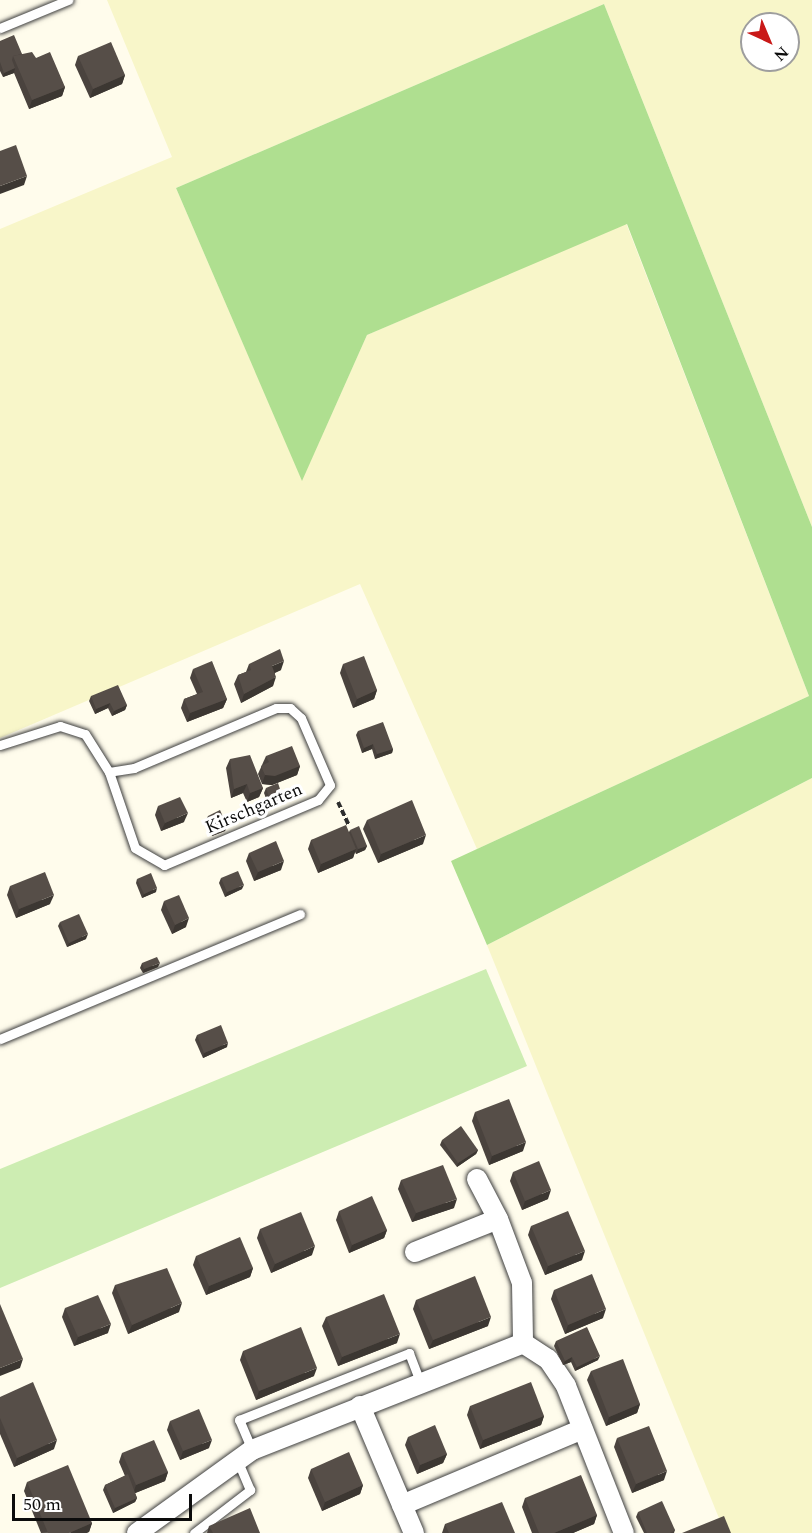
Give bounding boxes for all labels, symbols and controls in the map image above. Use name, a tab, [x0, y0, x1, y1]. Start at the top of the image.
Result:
north arrow	[740, 12, 800, 72]
text: N	[768, 40, 794, 67]
street label: Kirschgarten	[202, 779, 306, 839]
scale bar	[15, 1482, 195, 1520]
text: 50 m	[23, 1491, 61, 1518]

